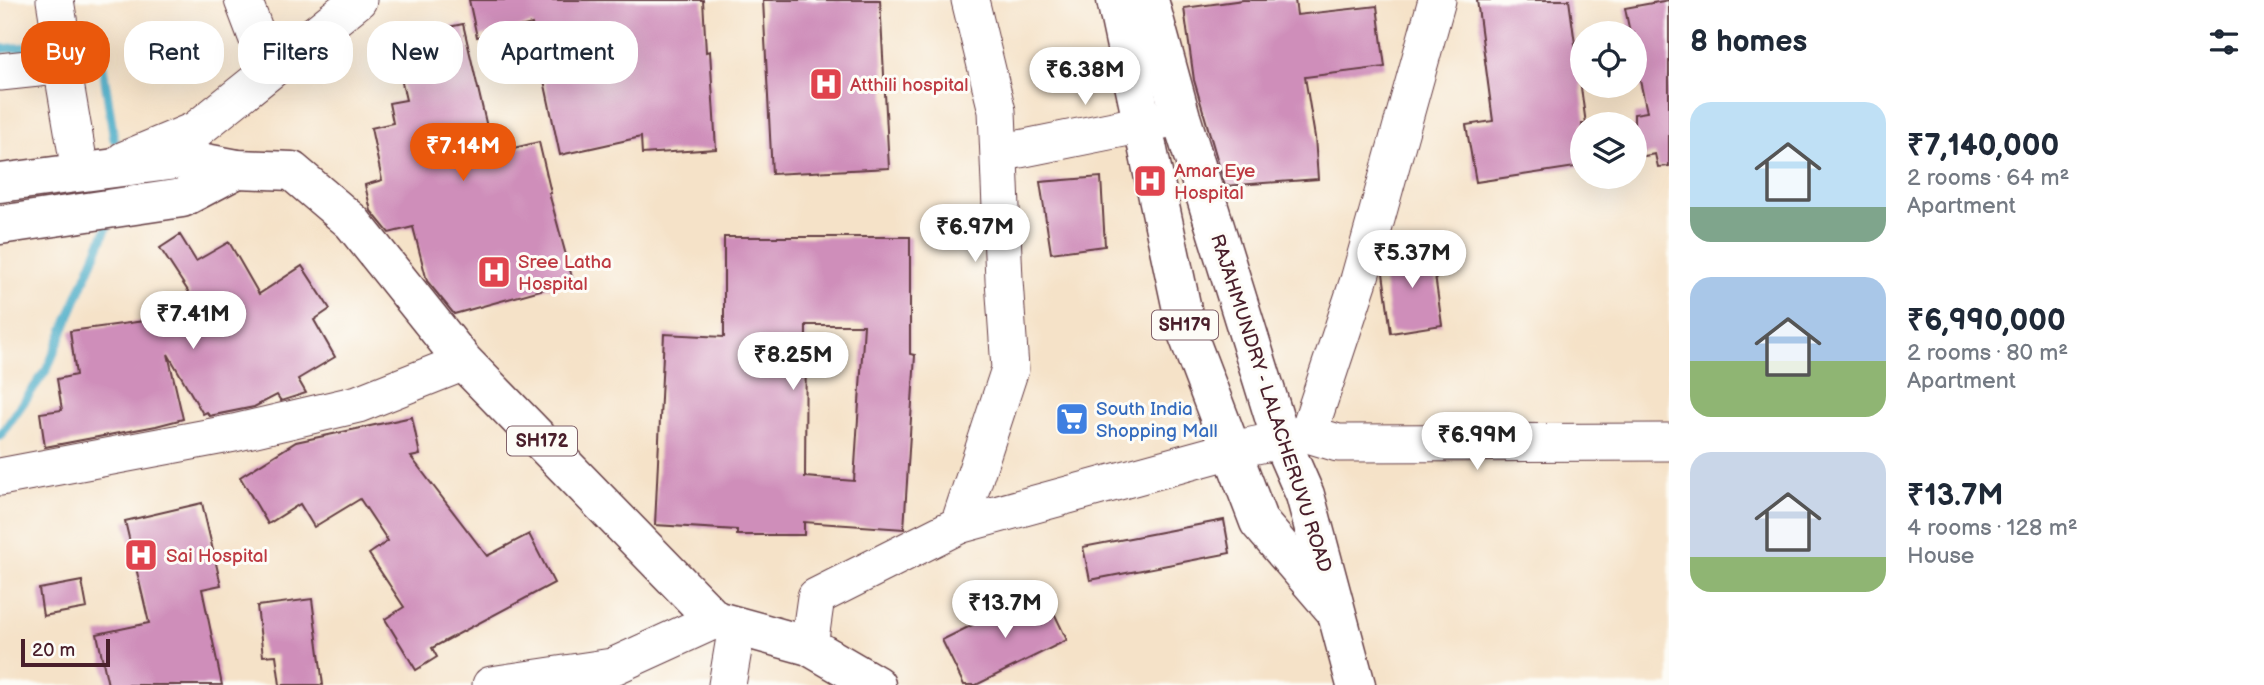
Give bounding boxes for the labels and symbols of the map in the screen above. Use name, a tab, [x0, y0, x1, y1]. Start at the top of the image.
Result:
pin: ₹6.38M	[1028, 48, 1142, 107]
hospital icon: Atthili hospital	[807, 65, 845, 103]
place label: Atthili hospital	[850, 74, 968, 97]
pin: ₹7.14M	[406, 124, 520, 183]
place label: Amar Eye Hospital	[1174, 160, 1255, 205]
hospital icon: Amar Eye Hospital	[1131, 162, 1169, 200]
pin: ₹6.97M	[918, 204, 1032, 264]
pin: ₹5.37M	[1355, 230, 1469, 290]
street label: RAJAHMUNDRY - LALACHERUVU ROAD	[1205, 232, 1336, 575]
place label: Sree Latha Hospital	[518, 251, 612, 296]
hospital icon: Sree Latha Hospital	[475, 253, 513, 291]
pin: ₹7.41M	[136, 292, 250, 351]
road number: SH179	[1152, 310, 1218, 340]
pin: ₹8.25M	[736, 332, 850, 392]
place label: South India Shopping Mall	[1096, 398, 1218, 443]
supermarket icon: South India Shopping Mall	[1053, 400, 1091, 438]
pin: ₹6.99M	[1420, 412, 1534, 472]
road number: SH172	[507, 426, 577, 456]
hospital icon: Sai Hospital	[122, 536, 160, 574]
place label: Sai Hospital	[166, 545, 268, 568]
pin: ₹13.7M	[948, 580, 1062, 640]
scale bar	[21, 636, 110, 668]

